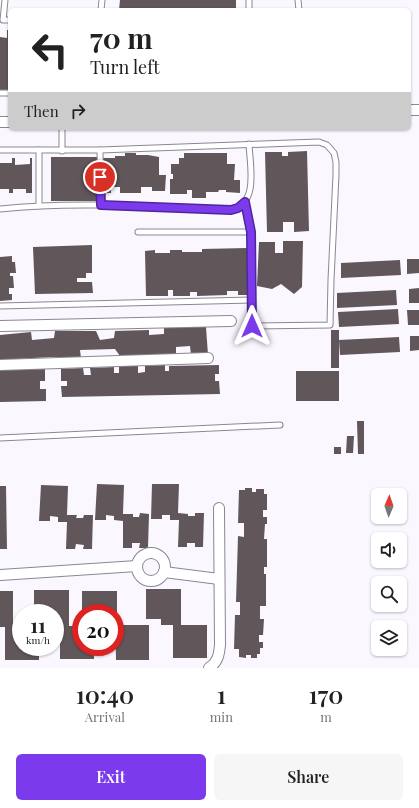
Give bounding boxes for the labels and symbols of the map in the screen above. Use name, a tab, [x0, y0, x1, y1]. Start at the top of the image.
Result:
pin	[83, 160, 117, 194]
position arrow	[231, 305, 273, 347]
north arrow	[371, 488, 407, 524]
speed limit sign: 20	[72, 604, 124, 656]

